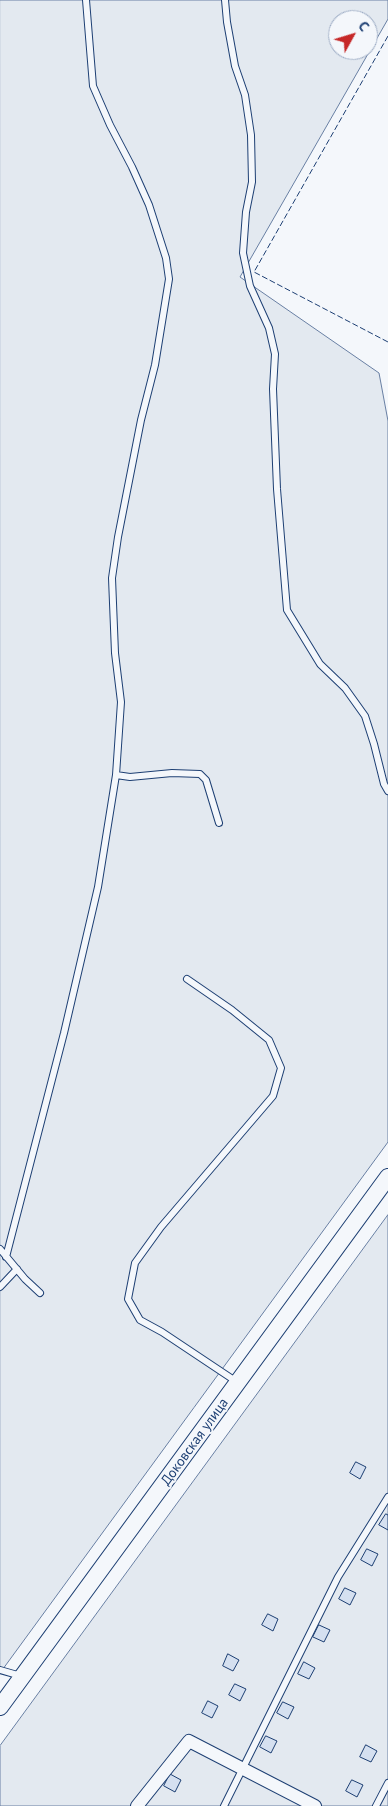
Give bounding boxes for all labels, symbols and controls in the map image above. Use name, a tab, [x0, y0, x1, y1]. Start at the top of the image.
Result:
north arrow	[328, 10, 378, 60]
text: С	[354, 17, 373, 35]
street label: Доковская улица	[158, 1395, 232, 1489]

